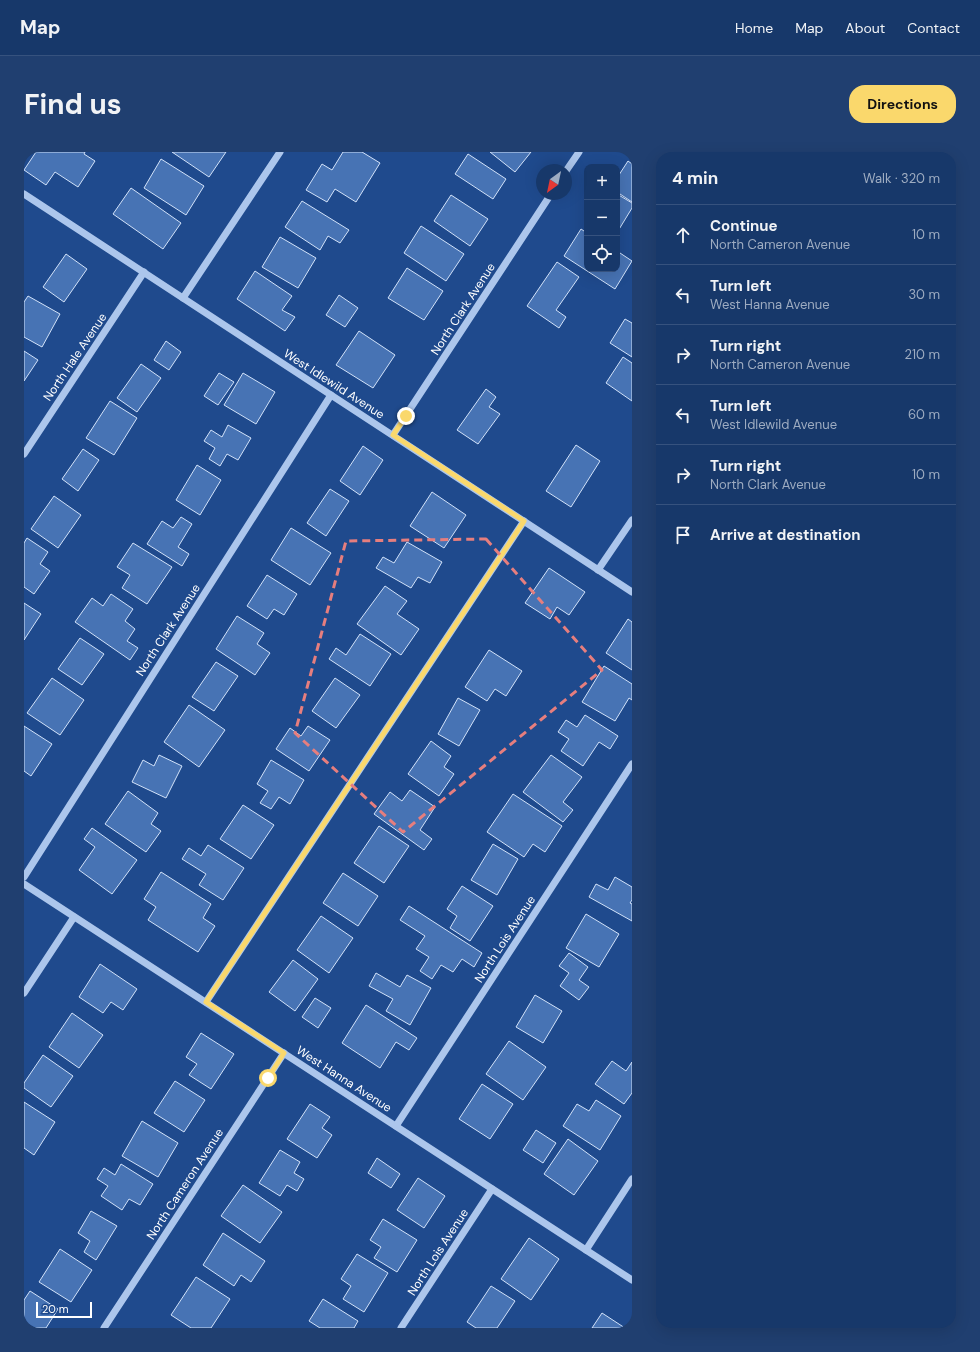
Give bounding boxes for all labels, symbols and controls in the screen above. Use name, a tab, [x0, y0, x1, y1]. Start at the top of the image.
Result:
text: Map	[20, 15, 60, 40]
text: Home	[735, 19, 773, 37]
text: Map	[795, 19, 823, 37]
text: About	[845, 19, 885, 37]
text: Contact	[907, 19, 960, 37]
button: Directions	[849, 85, 956, 123]
text: Find us	[24, 86, 122, 123]
north arrow	[536, 164, 572, 200]
map controls	[584, 164, 620, 272]
button: +	[584, 164, 620, 200]
text: 4 min	[672, 167, 718, 189]
text: Walk · 320 m	[863, 170, 940, 187]
button: −	[584, 200, 620, 236]
text: Continue	[710, 216, 778, 236]
icon: ahead	[672, 224, 694, 246]
text: 10 m	[912, 226, 940, 243]
button: locate	[584, 236, 620, 272]
text: North Cameron Avenue	[710, 236, 850, 253]
street label: North Clark Avenue	[427, 260, 499, 358]
text: Turn left	[710, 276, 771, 296]
icon: left	[672, 284, 694, 306]
text: 30 m	[908, 286, 940, 303]
text: West Hanna Avenue	[710, 296, 830, 313]
street label: North Hale Avenue	[40, 310, 110, 404]
text: Turn right	[710, 336, 781, 356]
icon: right	[672, 344, 694, 366]
street label: West Idlewild Avenue	[280, 345, 388, 423]
text: 210 m	[905, 346, 940, 363]
text: North Cameron Avenue	[710, 356, 850, 373]
text: Turn left	[710, 396, 771, 416]
icon: left	[672, 404, 694, 426]
text: 60 m	[908, 406, 940, 423]
route end	[397, 407, 415, 425]
text: West Idlewild Avenue	[710, 416, 837, 433]
text: Turn right	[710, 456, 781, 476]
icon: right	[672, 464, 694, 486]
text: 10 m	[912, 466, 940, 483]
text: North Clark Avenue	[710, 476, 826, 493]
icon: arrive	[672, 524, 694, 546]
text: Arrive at destination	[710, 525, 861, 545]
street label: North Clark Avenue	[132, 581, 204, 679]
street label: North Lois Avenue	[471, 892, 539, 986]
street label: West Hanna Avenue	[293, 1042, 395, 1116]
route start	[259, 1069, 277, 1087]
street label: North Cameron Avenue	[143, 1125, 227, 1243]
street label: North Lois Avenue	[404, 1205, 472, 1299]
scale bar	[36, 1300, 92, 1319]
text: 20 m	[42, 1302, 68, 1316]

